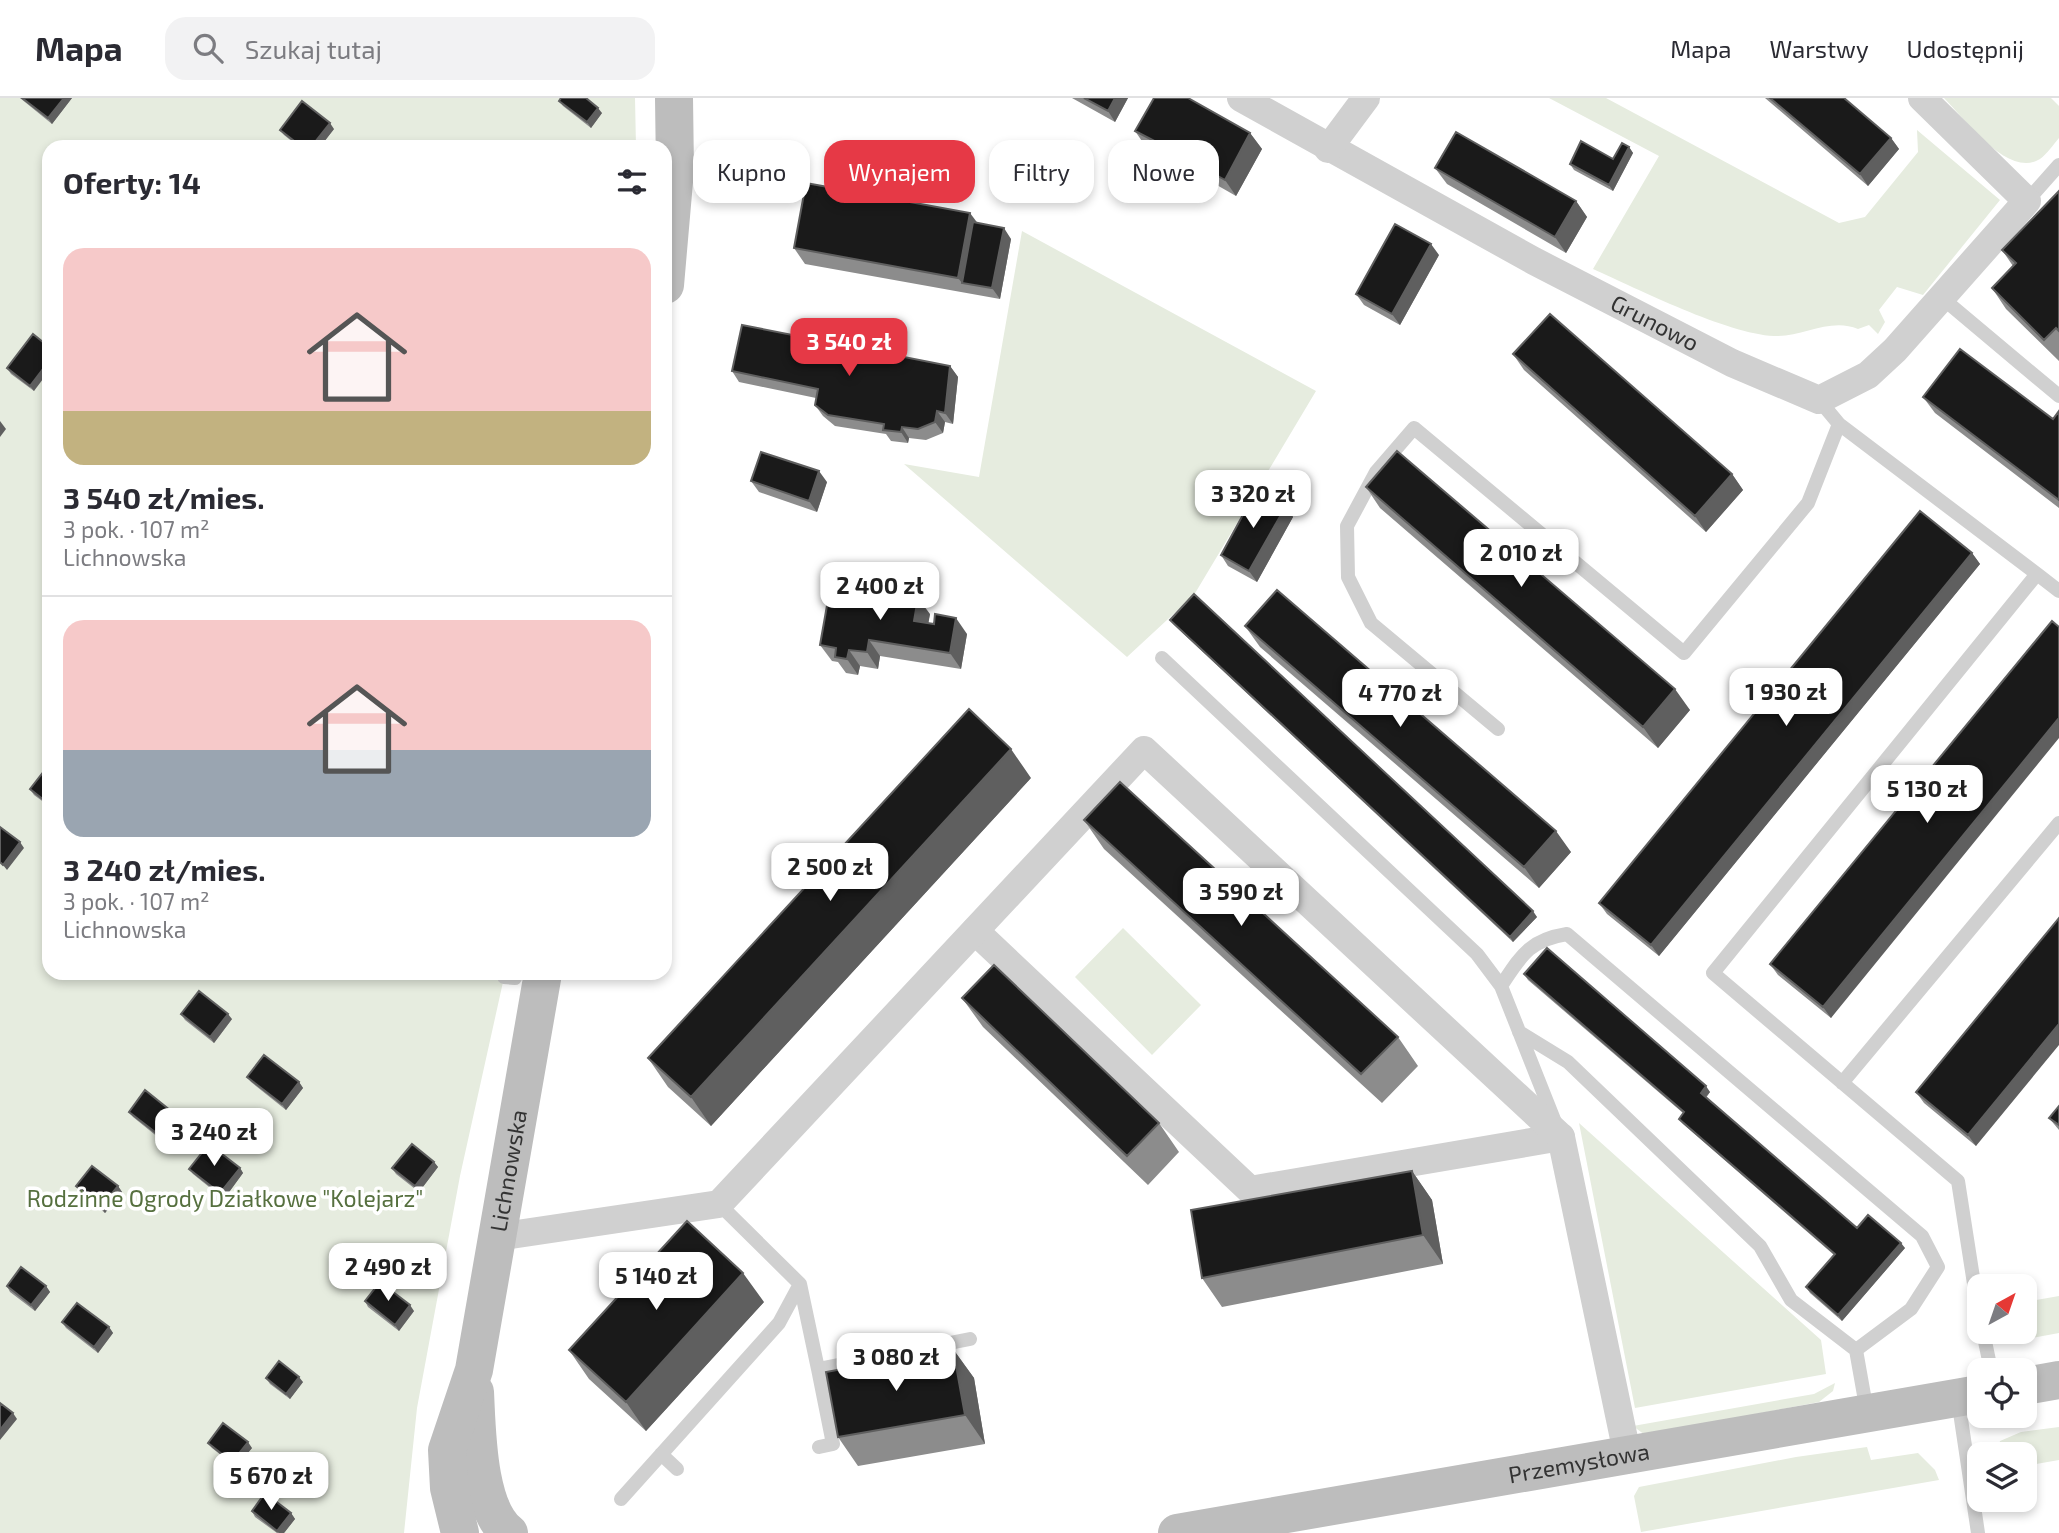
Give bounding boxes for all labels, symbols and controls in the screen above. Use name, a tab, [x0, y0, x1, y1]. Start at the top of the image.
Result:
search box	[165, 17, 655, 80]
text: Mapa	[35, 28, 123, 68]
icon: search	[189, 29, 227, 67]
text: Szukaj tutaj	[245, 33, 382, 64]
text: Mapa	[1670, 34, 1732, 63]
text: Warstwy	[1770, 34, 1869, 63]
text: Udostępnij	[1907, 34, 2024, 63]
chip: Kupno	[693, 140, 810, 203]
chip: Wynajem	[824, 140, 975, 203]
chip: Filtry	[989, 140, 1094, 203]
chip: Nowe	[1108, 140, 1219, 203]
icon: filters	[613, 163, 651, 201]
text: Oferty: 14	[63, 164, 201, 200]
street label: Grunowo	[1606, 288, 1704, 356]
icon: home	[294, 294, 420, 420]
pin: 3 540 zł	[777, 318, 921, 378]
text: 3 540 zł	[806, 327, 892, 355]
pin: 3 320 zł	[1181, 470, 1325, 530]
text: 3 540 zł/mies.	[63, 479, 265, 515]
text: 3 320 zł	[1211, 479, 1295, 507]
text: 3 pok. · 107 m²	[63, 515, 210, 543]
pin: 2 010 zł	[1449, 530, 1593, 589]
text: 2 010 zł	[1480, 538, 1562, 566]
text: Lichnowska	[63, 543, 186, 571]
pin: 2 400 zł	[808, 562, 952, 622]
text: 2 400 zł	[836, 571, 924, 599]
icon: home	[294, 666, 420, 792]
pin: 1 930 zł	[1714, 668, 1858, 728]
pin: 4 770 zł	[1328, 670, 1472, 729]
text: 1 930 zł	[1745, 677, 1827, 705]
text: 4 770 zł	[1358, 678, 1442, 706]
pin: 5 130 zł	[1855, 766, 1999, 825]
text: 5 130 zł	[1887, 774, 1967, 802]
pin: 2 500 zł	[758, 844, 902, 903]
text: 3 240 zł/mies.	[63, 851, 266, 887]
text: 2 500 zł	[787, 852, 873, 880]
pin: 3 590 zł	[1169, 868, 1313, 928]
text: 3 590 zł	[1199, 877, 1283, 905]
text: 3 pok. · 107 m²	[63, 887, 210, 915]
text: Lichnowska	[63, 915, 186, 943]
street label: Lichnowska	[483, 1107, 532, 1234]
pin: 3 240 zł	[142, 1108, 286, 1168]
text: 3 240 zł	[171, 1117, 257, 1145]
park label: Rodzinne Ogrody Działkowe "Kolejarz"	[27, 1184, 423, 1212]
pin: 2 490 zł	[316, 1244, 460, 1303]
text: 2 490 zł	[345, 1252, 431, 1280]
pin: 5 140 zł	[584, 1252, 728, 1312]
text: 5 140 zł	[615, 1261, 697, 1289]
north arrow	[1967, 1274, 2037, 1344]
map controls	[1967, 1274, 2037, 1512]
pin: 3 080 zł	[824, 1334, 968, 1393]
text: 3 080 zł	[853, 1342, 939, 1370]
button: locate	[1967, 1358, 2037, 1428]
street label: Przemysłowa	[1506, 1436, 1652, 1488]
button: layers	[1967, 1442, 2037, 1512]
pin: 5 670 zł	[199, 1452, 343, 1512]
text: 5 670 zł	[229, 1461, 313, 1489]

